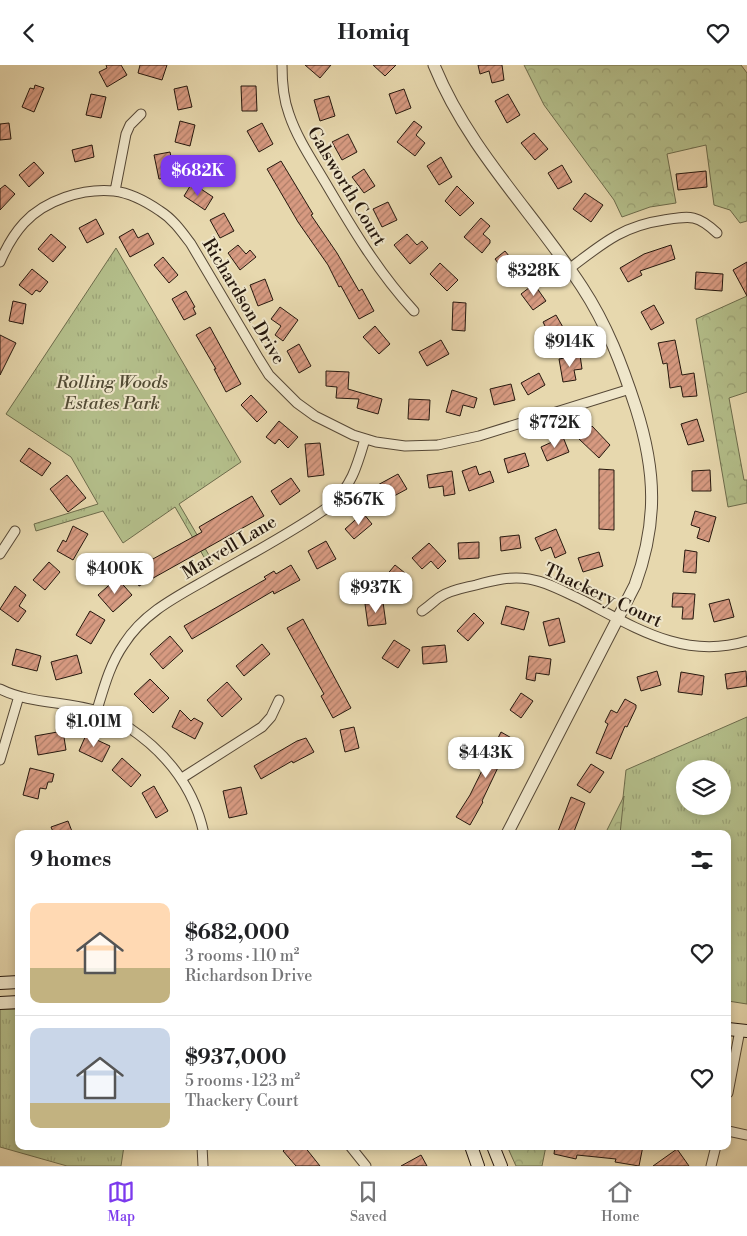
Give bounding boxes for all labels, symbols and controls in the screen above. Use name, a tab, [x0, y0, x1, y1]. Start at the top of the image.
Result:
icon: back	[15, 19, 43, 47]
text: Homiq	[338, 19, 409, 46]
icon: heart	[704, 19, 732, 47]
street label: Galsworth Court	[302, 122, 392, 251]
pin: $682K	[163, 155, 233, 197]
text: $682K	[172, 161, 224, 181]
street label: Richardson Drive	[197, 234, 290, 369]
pin: $328K	[499, 255, 569, 297]
text: $328K	[508, 261, 560, 281]
pin: $914K	[535, 325, 605, 368]
text: $914K	[545, 332, 595, 352]
park label: Rolling Woods Estates Park	[55, 371, 168, 415]
pin: $772K	[520, 407, 590, 449]
text: $772K	[530, 413, 580, 433]
pin: $567K	[324, 483, 394, 526]
text: $567K	[333, 490, 385, 510]
street label: Marvell Lane	[178, 510, 281, 585]
pin: $400K	[80, 553, 150, 595]
street label: Thackery Court	[540, 558, 666, 633]
text: $400K	[87, 559, 143, 579]
pin: $937K	[341, 571, 411, 614]
text: $937K	[350, 578, 402, 598]
pin: $1.01M	[53, 705, 135, 748]
text: $1.01M	[66, 712, 122, 732]
pin: $443K	[451, 737, 521, 779]
text: $443K	[459, 743, 513, 763]
map controls	[676, 760, 731, 815]
button: layers	[676, 760, 731, 815]
icon: filters	[688, 846, 716, 874]
text: 9 homes	[30, 847, 111, 873]
text: $682,000	[185, 920, 289, 946]
icon: home	[70, 923, 130, 983]
icon: heart	[688, 939, 716, 967]
text: 3 rooms · 110 m²	[185, 946, 299, 966]
text: Richardson Drive	[185, 966, 312, 986]
text: $937,000	[185, 1045, 287, 1071]
icon: home	[70, 1048, 130, 1108]
icon: heart	[688, 1064, 716, 1092]
text: 5 rooms · 123 m²	[185, 1071, 300, 1091]
text: Thackery Court	[185, 1091, 299, 1111]
tab: Map	[107, 1178, 135, 1226]
tab: Saved	[350, 1178, 387, 1226]
tab: Home	[601, 1178, 640, 1226]

